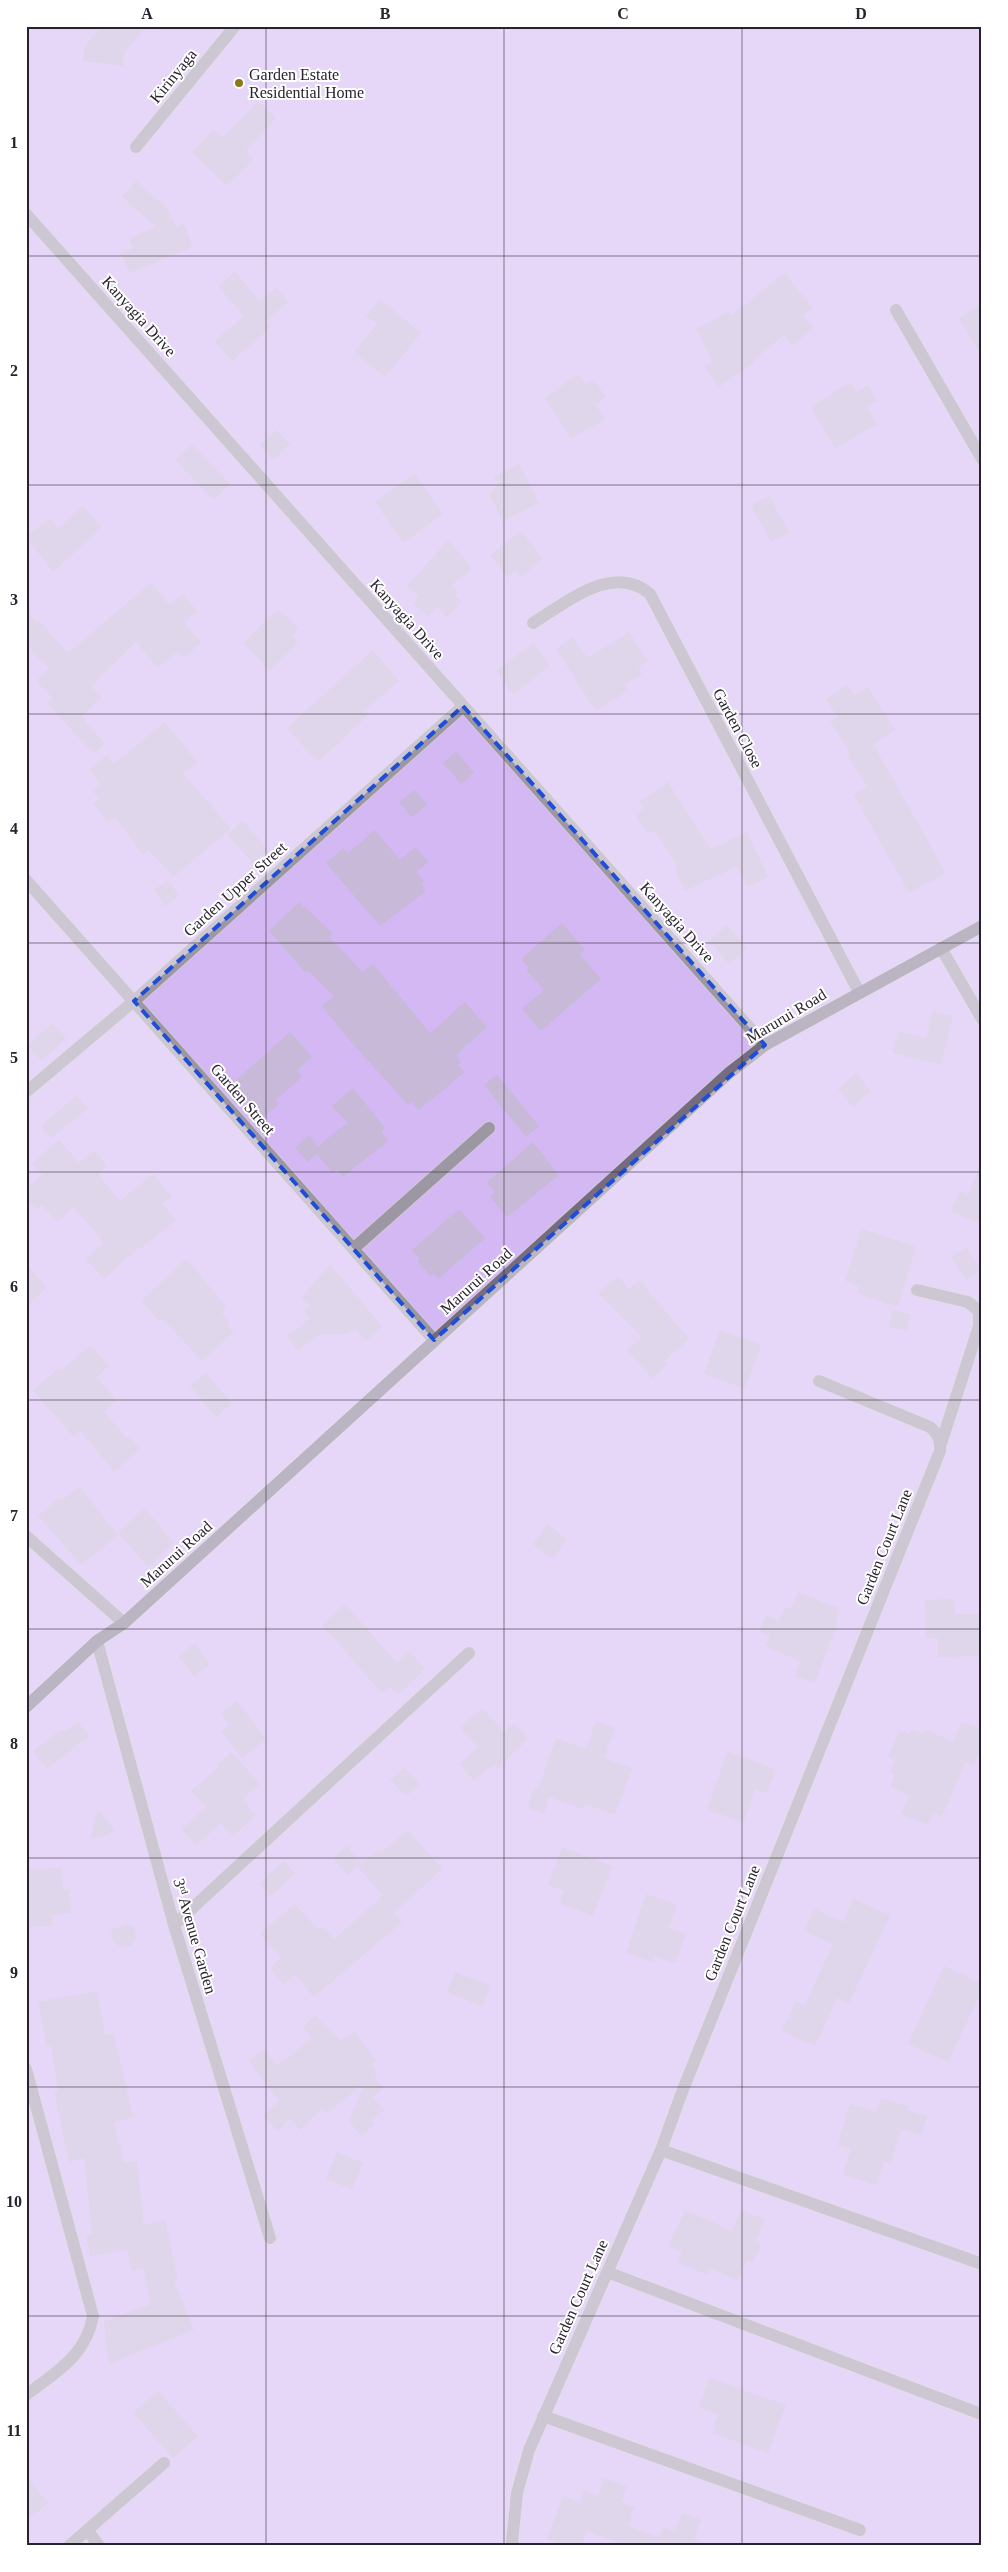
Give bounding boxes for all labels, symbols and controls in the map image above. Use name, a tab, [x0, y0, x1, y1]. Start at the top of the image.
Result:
text: A	[141, 5, 153, 22]
text: B	[380, 5, 391, 22]
text: C	[617, 5, 629, 22]
text: D	[855, 5, 867, 22]
street label: Kirinyaga	[146, 46, 201, 107]
place label: Garden Estate Residential Home	[249, 66, 364, 101]
marker: Garden Estate Residential Home	[233, 77, 245, 89]
text: 1	[10, 134, 18, 151]
street label: Kanyagia Drive	[98, 273, 179, 360]
text: 2	[10, 362, 18, 379]
street label: Kanyagia Drive	[366, 576, 447, 663]
text: 3	[10, 591, 18, 608]
street label: Garden Close	[710, 685, 766, 771]
text: 4	[10, 820, 18, 837]
street label: Garden Upper Street	[180, 838, 291, 940]
street label: Kanyagia Drive	[636, 879, 717, 966]
street label: Marurui Road	[743, 985, 829, 1047]
text: 5	[10, 1049, 18, 1066]
street label: Garden Street	[208, 1060, 279, 1138]
street label: Marurui Road	[437, 1245, 515, 1317]
text: 6	[10, 1278, 18, 1295]
street label: Garden Court Lane	[853, 1487, 915, 1607]
text: 7	[10, 1507, 18, 1524]
street label: Marurui Road	[137, 1518, 215, 1590]
text: 8	[10, 1735, 18, 1752]
street label: Garden Court Lane	[701, 1863, 763, 1983]
street label: 3ʳᵈ Avenue Garden	[170, 1876, 220, 1996]
text: 9	[10, 1964, 18, 1981]
text: 10	[6, 2193, 22, 2210]
street label: Garden Court Lane	[545, 2237, 611, 2357]
text: 11	[6, 2422, 22, 2439]

